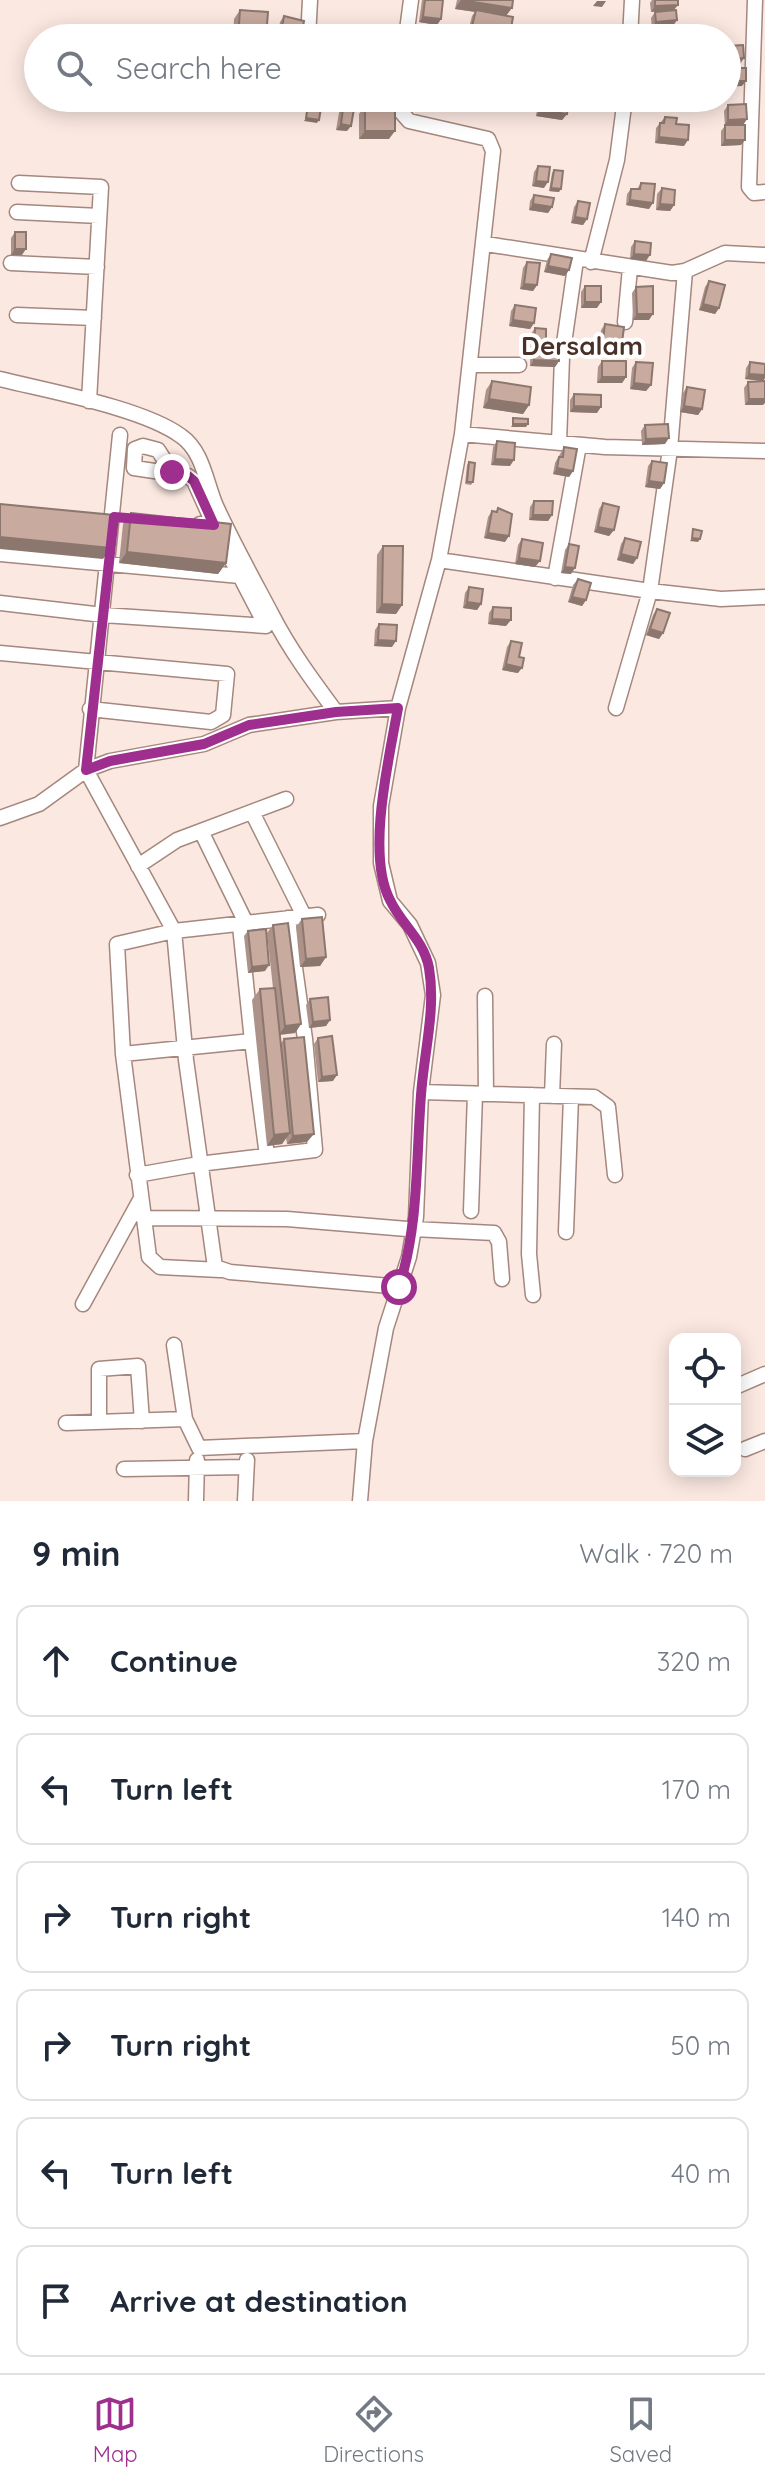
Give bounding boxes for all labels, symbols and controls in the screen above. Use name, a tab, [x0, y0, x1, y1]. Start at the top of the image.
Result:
search box	[24, 24, 741, 112]
icon: search	[52, 46, 96, 90]
text: Search here	[116, 49, 282, 87]
district label: Dersalam	[521, 329, 643, 362]
route end	[154, 454, 190, 490]
route start	[381, 1269, 417, 1305]
map controls	[669, 1333, 741, 1477]
button: locate	[669, 1333, 741, 1405]
button: layers	[669, 1405, 741, 1477]
text: 9 min	[32, 1532, 120, 1575]
text: Walk · 720 m	[579, 1537, 733, 1570]
icon: ahead	[34, 1639, 78, 1683]
text: Continue	[110, 1642, 238, 1680]
text: 320 m	[657, 1645, 731, 1678]
icon: left	[34, 1767, 78, 1811]
text: Turn left	[110, 1770, 233, 1808]
text: 170 m	[662, 1773, 731, 1806]
icon: right	[34, 1895, 78, 1939]
text: Turn right	[110, 1898, 251, 1936]
text: 140 m	[662, 1901, 731, 1934]
icon: right	[34, 2023, 78, 2067]
text: Turn right	[110, 2026, 251, 2064]
text: 50 m	[671, 2029, 731, 2062]
icon: left	[34, 2151, 78, 2195]
text: Turn left	[110, 2154, 233, 2192]
text: 40 m	[671, 2157, 731, 2190]
icon: arrive	[34, 2279, 78, 2323]
text: Arrive at destination	[110, 2282, 408, 2320]
tab: Map	[93, 2392, 138, 2468]
tab: Directions	[323, 2392, 424, 2468]
tab: Saved	[609, 2392, 672, 2468]

